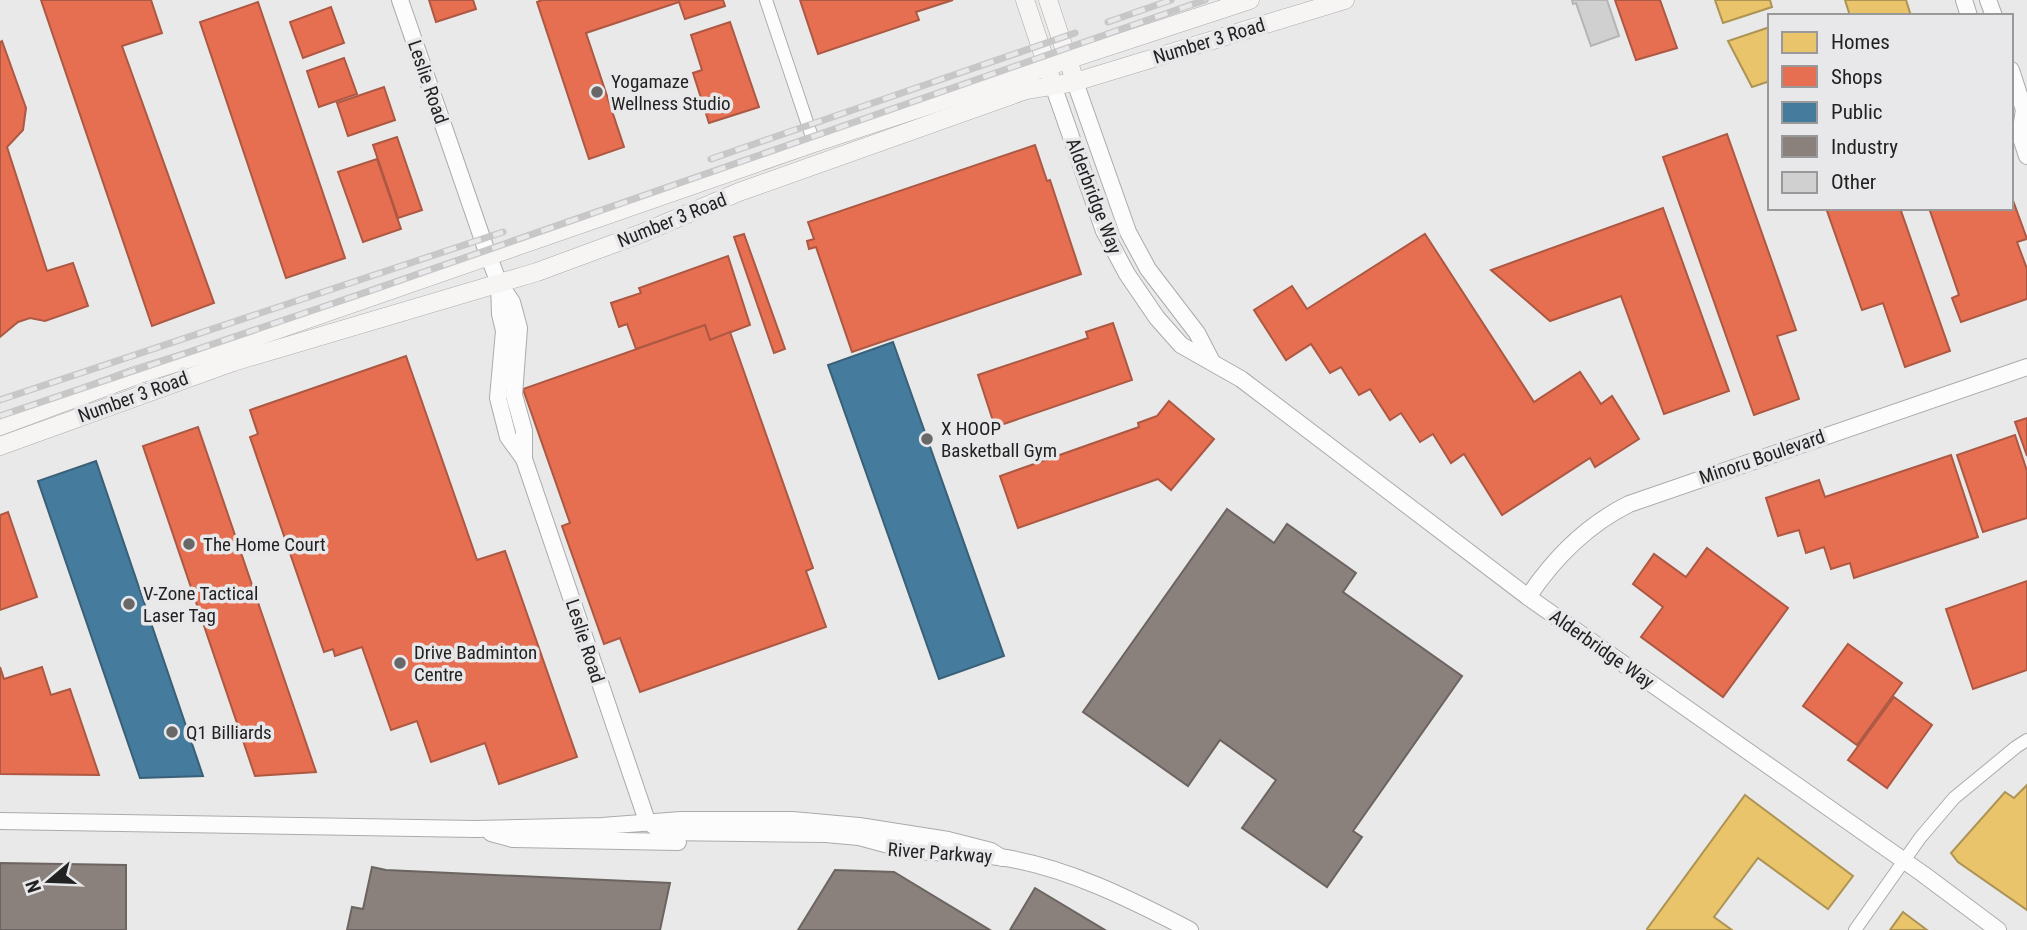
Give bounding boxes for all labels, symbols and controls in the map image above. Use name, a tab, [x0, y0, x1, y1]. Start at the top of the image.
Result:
street label: Number 3 Road	[1150, 13, 1268, 69]
legend	[1768, 14, 2013, 210]
text: Homes	[1831, 30, 1890, 54]
street label: Leslie Road	[403, 37, 453, 127]
text: Shops	[1831, 65, 1883, 89]
place label: Yogamaze Wellness Studio	[611, 70, 731, 115]
marker: Yogamaze Wellness Studio	[589, 84, 605, 100]
text: Public	[1831, 100, 1883, 124]
street label: Alderbridge Way	[1061, 135, 1127, 257]
text: Industry	[1831, 135, 1898, 159]
text: Other	[1831, 170, 1876, 194]
street label: Number 3 Road	[614, 188, 730, 252]
street label: Number 3 Road	[75, 366, 191, 428]
place label: X HOOP Basketball Gym	[941, 417, 1057, 462]
street label: Minoru Boulevard	[1696, 425, 1828, 489]
marker: X HOOP Basketball Gym	[919, 431, 935, 447]
place label: The Home Court	[203, 533, 326, 556]
marker: The Home Court	[181, 536, 197, 552]
place label: V-Zone Tactical Laser Tag	[143, 582, 258, 627]
marker: V-Zone Tactical Laser Tag	[121, 596, 137, 612]
street label: Leslie Road	[561, 596, 609, 686]
street label: Alderbridge Way	[1545, 605, 1659, 693]
place label: Drive Badminton Centre	[414, 641, 537, 686]
marker: Drive Badminton Centre	[392, 655, 408, 671]
place label: Q1 Billiards	[186, 721, 272, 744]
marker: Q1 Billiards	[164, 724, 180, 740]
street label: River Parkway	[887, 838, 993, 868]
north arrow	[14, 846, 84, 916]
text: N	[21, 877, 46, 896]

